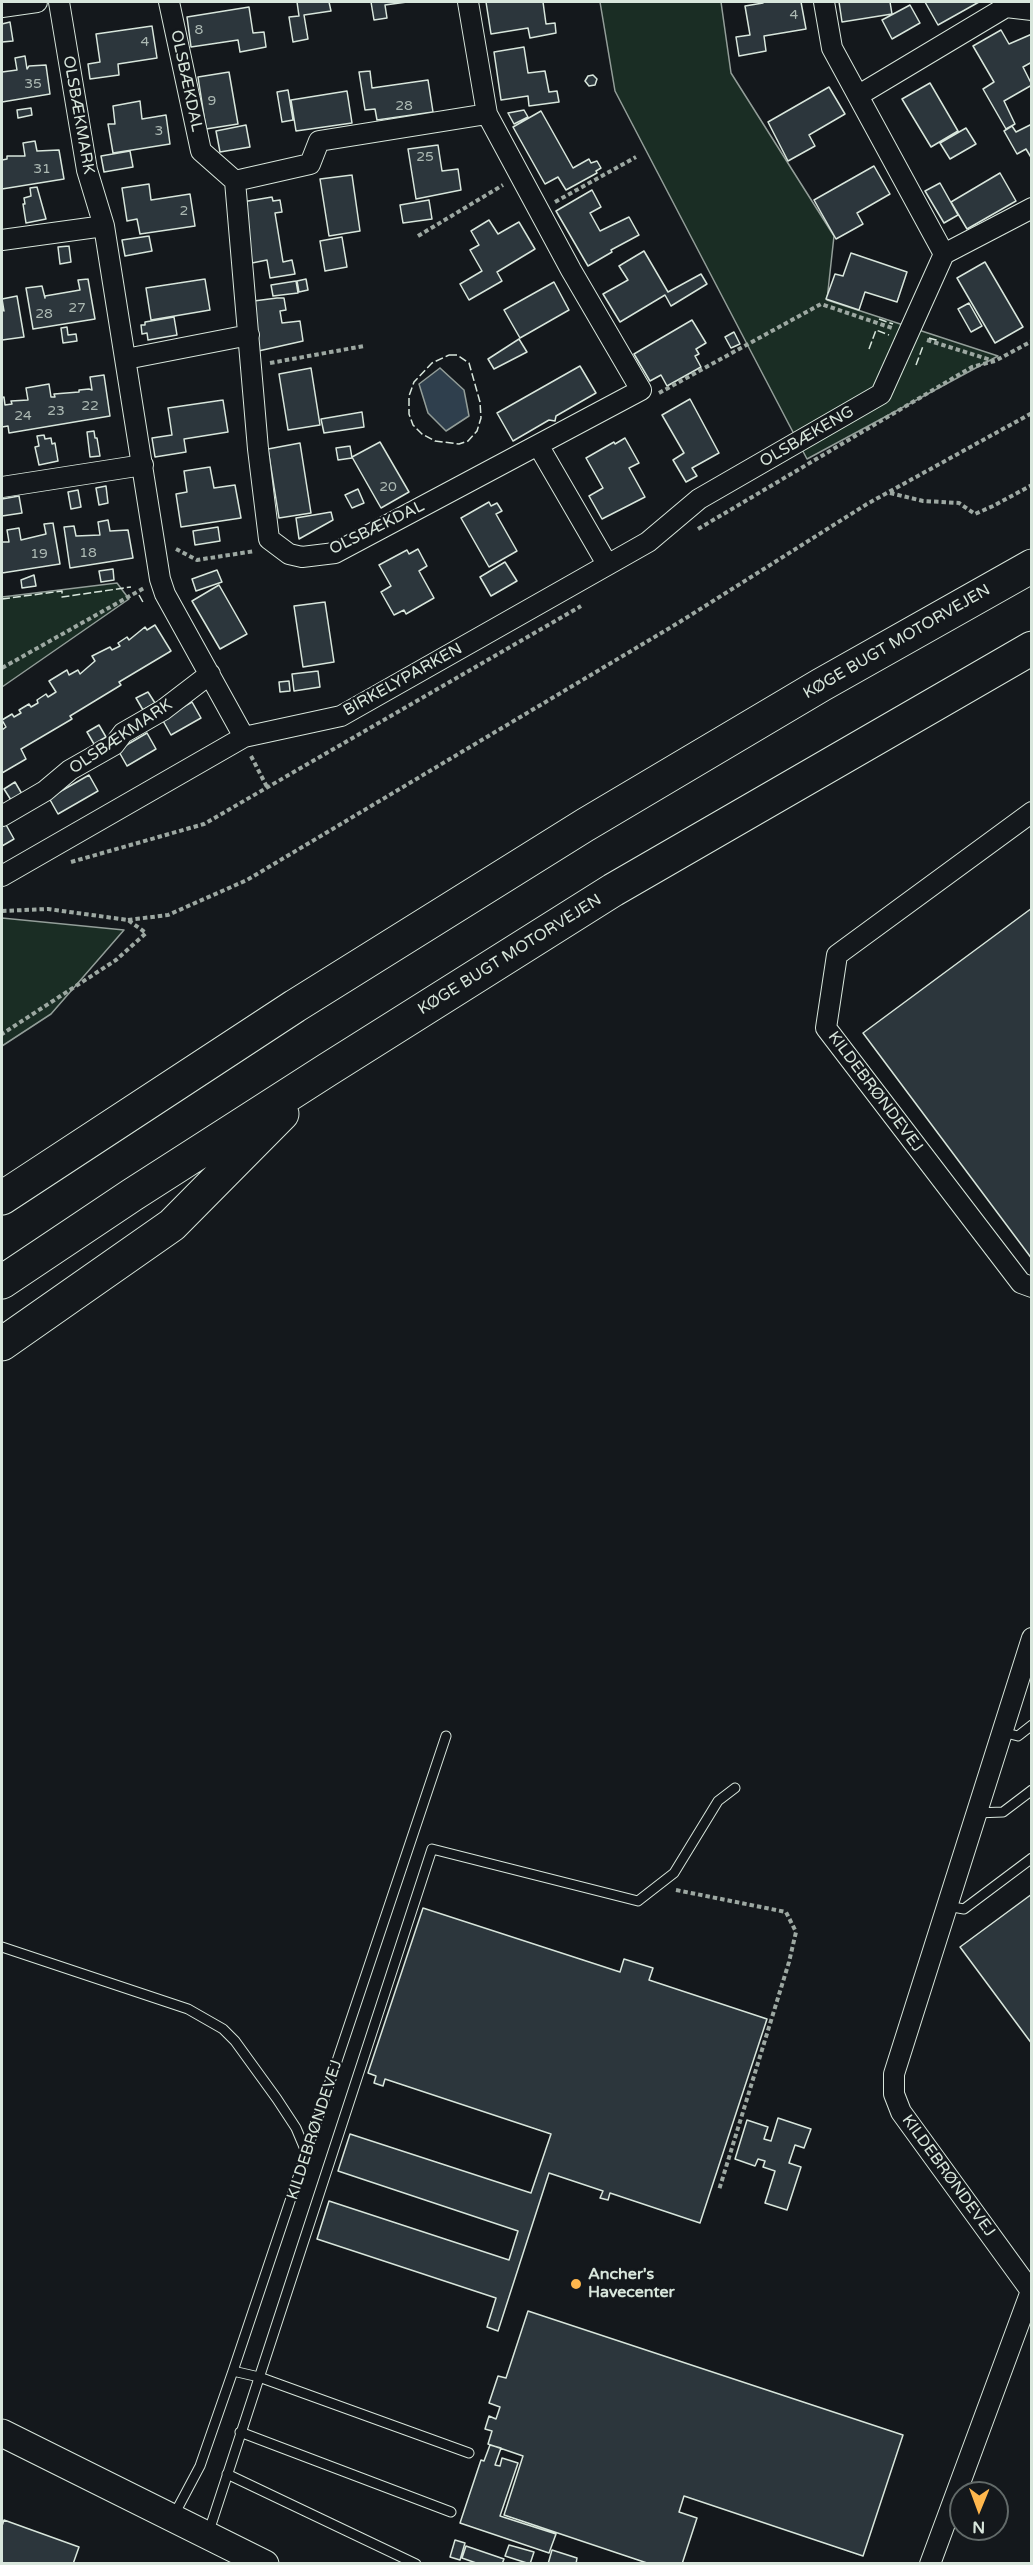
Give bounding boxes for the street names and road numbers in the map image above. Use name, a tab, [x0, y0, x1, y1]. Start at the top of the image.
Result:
street label: OLSBÆKDAL	[166, 28, 206, 134]
street label: OLSBÆKMARK	[58, 54, 98, 176]
street label: OLSBÆKENG	[756, 402, 858, 472]
street label: OLSBÆKDAL	[326, 497, 428, 559]
street label: KØGE BUGT MOTORVEJEN	[800, 581, 994, 703]
street label: BIRKELYPARKEN	[340, 639, 466, 721]
street label: OLSBÆKMARK	[66, 696, 176, 778]
street label: KØGE BUGT MOTORVEJEN	[415, 891, 605, 1019]
street label: KILDEBRØNDEVEJ	[823, 1028, 927, 1156]
street label: KILDEBRØNDEVEJ	[283, 2058, 347, 2202]
street label: KILDEBRØNDEVEJ	[897, 2111, 999, 2241]

